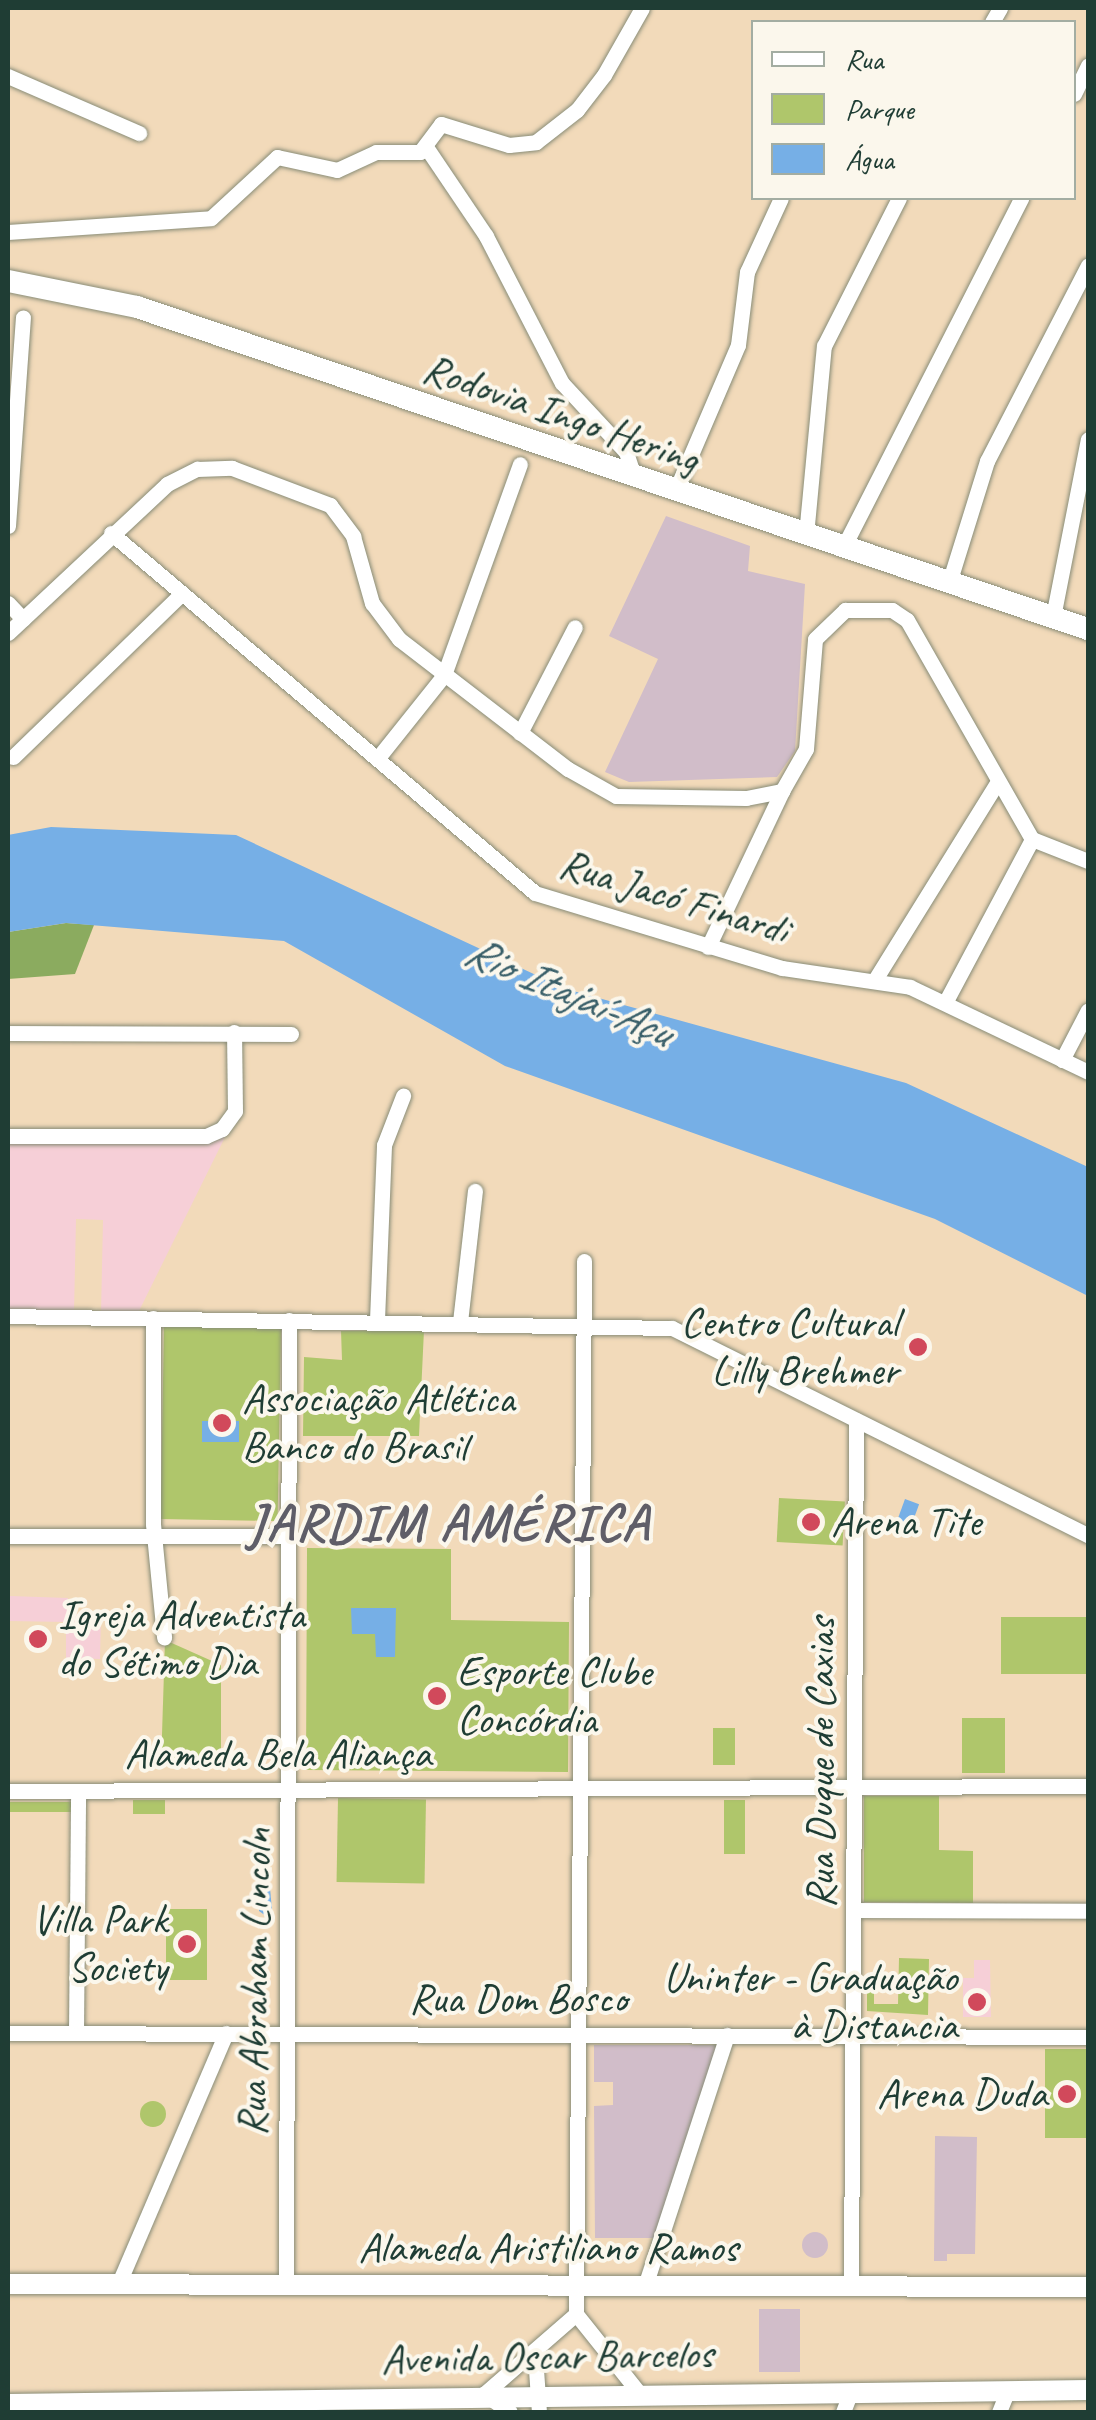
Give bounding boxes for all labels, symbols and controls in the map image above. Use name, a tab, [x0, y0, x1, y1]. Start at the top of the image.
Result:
legend	[751, 20, 1076, 200]
text: Rua	[845, 40, 883, 78]
text: Parque	[845, 90, 914, 128]
text: Água	[845, 140, 894, 178]
street label: Rodovia Ingo Hering	[417, 343, 705, 485]
street label: Rua Jacó Finardi	[553, 838, 795, 956]
water label: Rio Itajaí-Açu	[457, 924, 679, 1058]
place label: Centro Cultural Lilly Brehmer	[680, 1298, 898, 1396]
marker: Centro Cultural Lilly Brehmer	[907, 1336, 929, 1358]
place label: Associação Atlética Banco do Brasil	[242, 1374, 514, 1472]
marker: Associação Atlética Banco do Brasil	[211, 1412, 233, 1434]
district label: JARDIM AMÉRICA	[249, 1493, 649, 1555]
place label: Arena Tite	[831, 1497, 981, 1547]
marker: Arena Tite	[800, 1511, 822, 1533]
place label: Igreja Adventista do Sétimo Dia	[58, 1590, 305, 1688]
street label: Rua Duque de Caxias	[796, 1617, 846, 1909]
marker: Igreja Adventista do Sétimo Dia	[27, 1628, 49, 1650]
place label: Esporte Clube Concórdia	[457, 1647, 652, 1745]
marker: Esporte Clube Concórdia	[426, 1685, 448, 1707]
street label: Alameda Bela Aliança	[126, 1729, 430, 1779]
street label: Rua Abraham Lincoln	[227, 1828, 283, 2136]
place label: Villa Park Society	[31, 1895, 167, 1994]
marker: Villa Park Society	[176, 1933, 198, 1955]
place label: Uninter - Graduação à Distancia	[663, 1953, 957, 2052]
street label: Rua Dom Bosco	[409, 1974, 627, 2024]
marker: Uninter - Graduação à Distancia	[966, 1991, 988, 2013]
place label: Arena Duda	[878, 2069, 1047, 2119]
marker: Arena Duda	[1056, 2083, 1078, 2105]
street label: Alameda Aristiliano Ramos	[358, 2223, 738, 2273]
street label: Avenida Oscar Barcelos	[380, 2329, 714, 2385]

